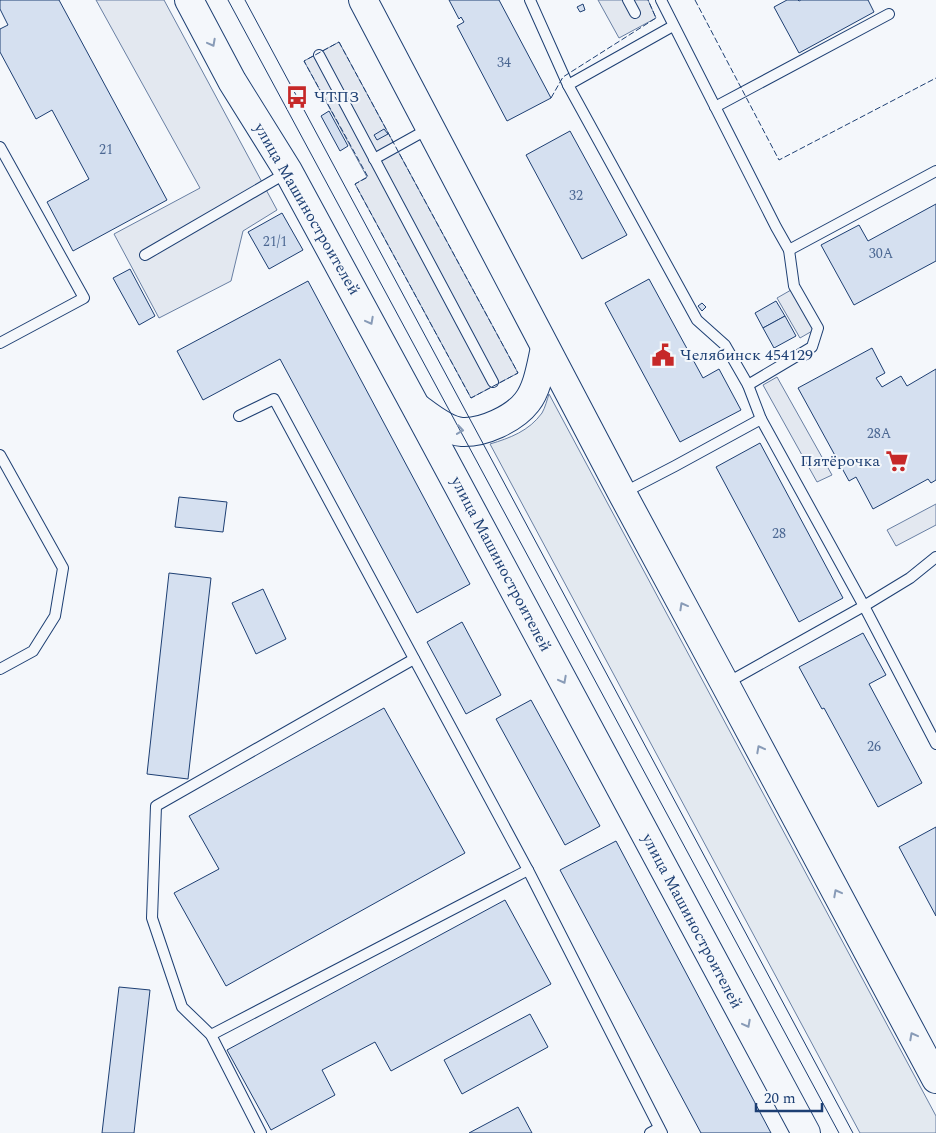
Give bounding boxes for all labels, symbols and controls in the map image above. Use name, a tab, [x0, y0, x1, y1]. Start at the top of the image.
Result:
one-way arrow	[206, 38, 216, 47]
house number: 34	[497, 52, 511, 73]
bus stop icon: ЧТПЗ	[284, 84, 310, 110]
place label: ЧТПЗ	[314, 85, 359, 109]
street label: улица Машиностроителей	[247, 117, 366, 300]
house number: 21	[99, 139, 113, 160]
house number: 32	[569, 185, 583, 206]
house number: 21/1	[263, 231, 287, 252]
house number: 30А	[869, 243, 894, 264]
one-way arrow	[364, 316, 374, 325]
public building icon: Челябинск 454129	[650, 342, 676, 368]
place label: Челябинск 454129	[680, 343, 813, 367]
house number: 28А	[867, 423, 892, 444]
one-way arrow	[456, 424, 464, 435]
supermarket icon: Пятёрочка	[884, 448, 910, 474]
place label: Пятёрочка	[800, 449, 880, 473]
street label: улица Машиностроителей	[444, 471, 557, 656]
house number: 28	[772, 523, 786, 544]
one-way arrow	[680, 603, 690, 612]
one-way arrow	[557, 675, 567, 684]
house number: 26	[867, 736, 881, 757]
one-way arrow	[757, 746, 767, 755]
street label: улица Машиностроителей	[635, 828, 748, 1013]
one-way arrow	[833, 889, 843, 898]
one-way arrow	[741, 1018, 751, 1027]
one-way arrow	[909, 1033, 919, 1042]
scale bar	[756, 1080, 822, 1112]
text: 20 m	[764, 1087, 796, 1110]

